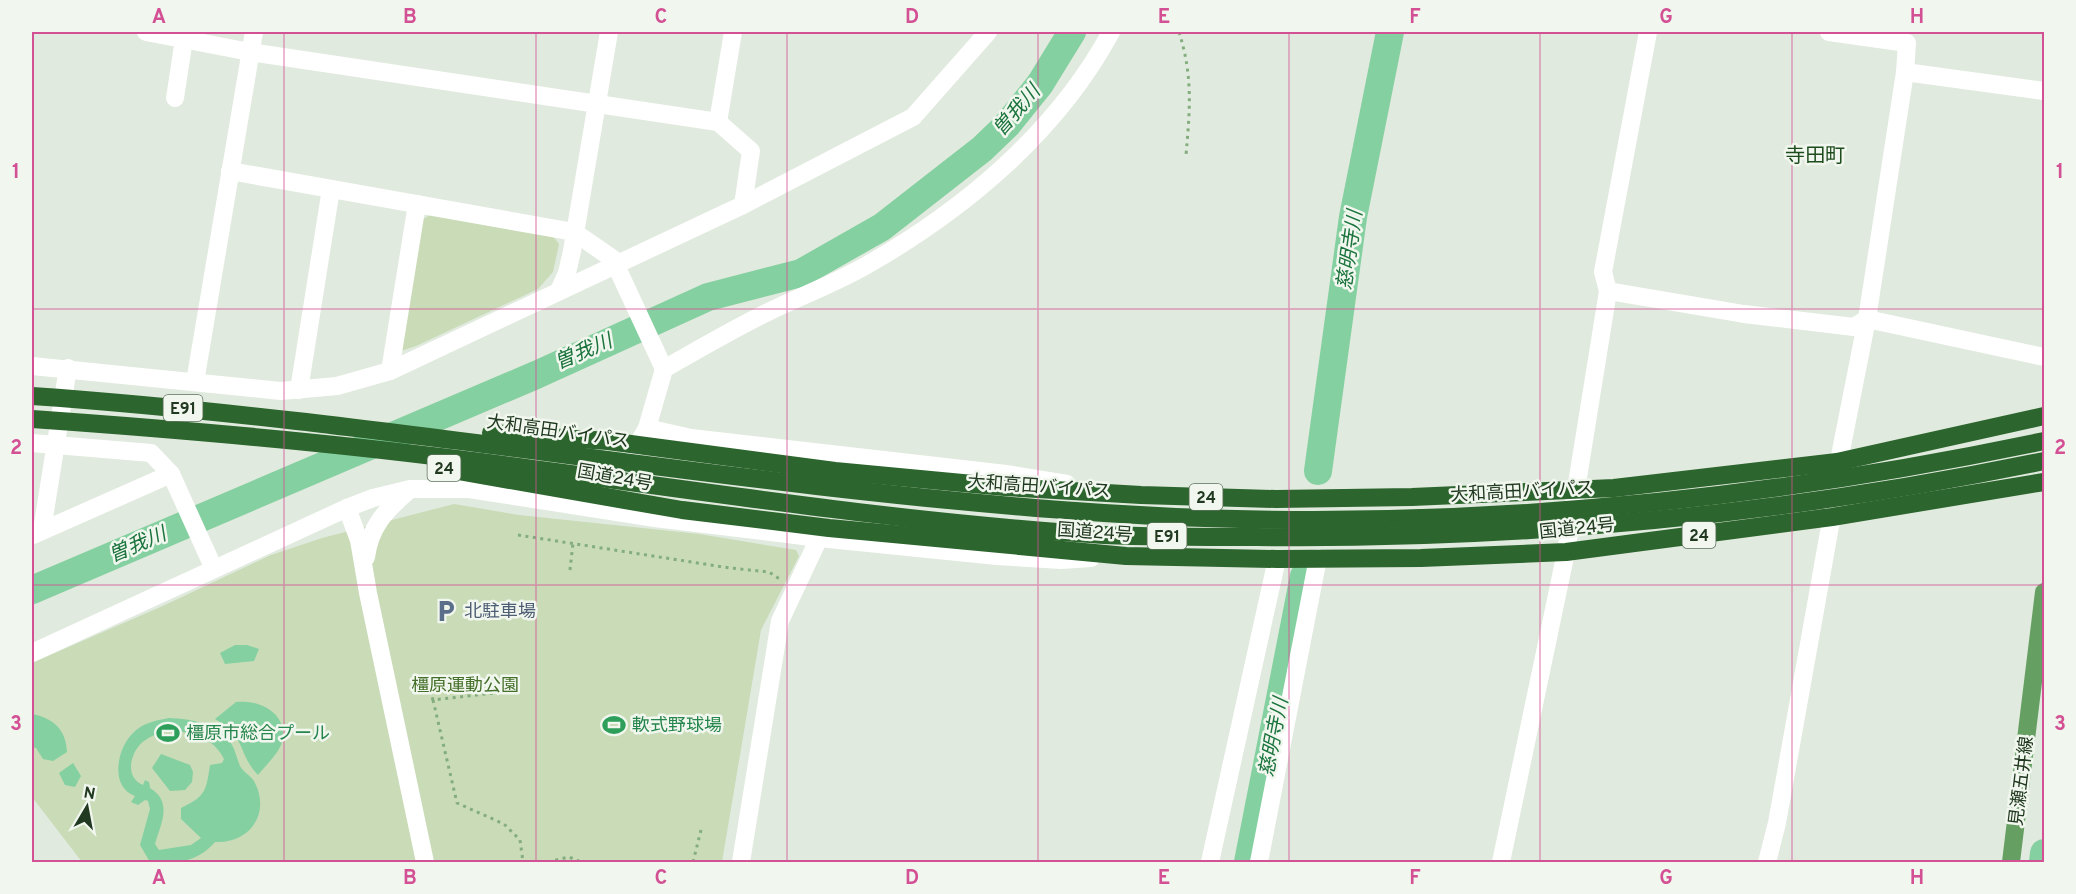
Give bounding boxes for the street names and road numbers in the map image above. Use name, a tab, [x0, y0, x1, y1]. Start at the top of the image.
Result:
road number: E91	[164, 395, 202, 421]
street label: 大和高田バイパス	[485, 411, 631, 454]
road number: 24	[428, 455, 460, 481]
street label: 国道24号	[575, 461, 654, 496]
street label: 大和高田バイパス	[966, 471, 1111, 504]
street label: 大和高田バイパス	[1450, 477, 1594, 508]
road number: 24	[1190, 484, 1222, 510]
street label: 国道24号	[1538, 514, 1616, 545]
street label: 国道24号	[1056, 519, 1134, 548]
road number: 24	[1682, 522, 1716, 548]
road number: E91	[1148, 523, 1186, 549]
street label: 見瀬五井線	[2006, 735, 2039, 827]

